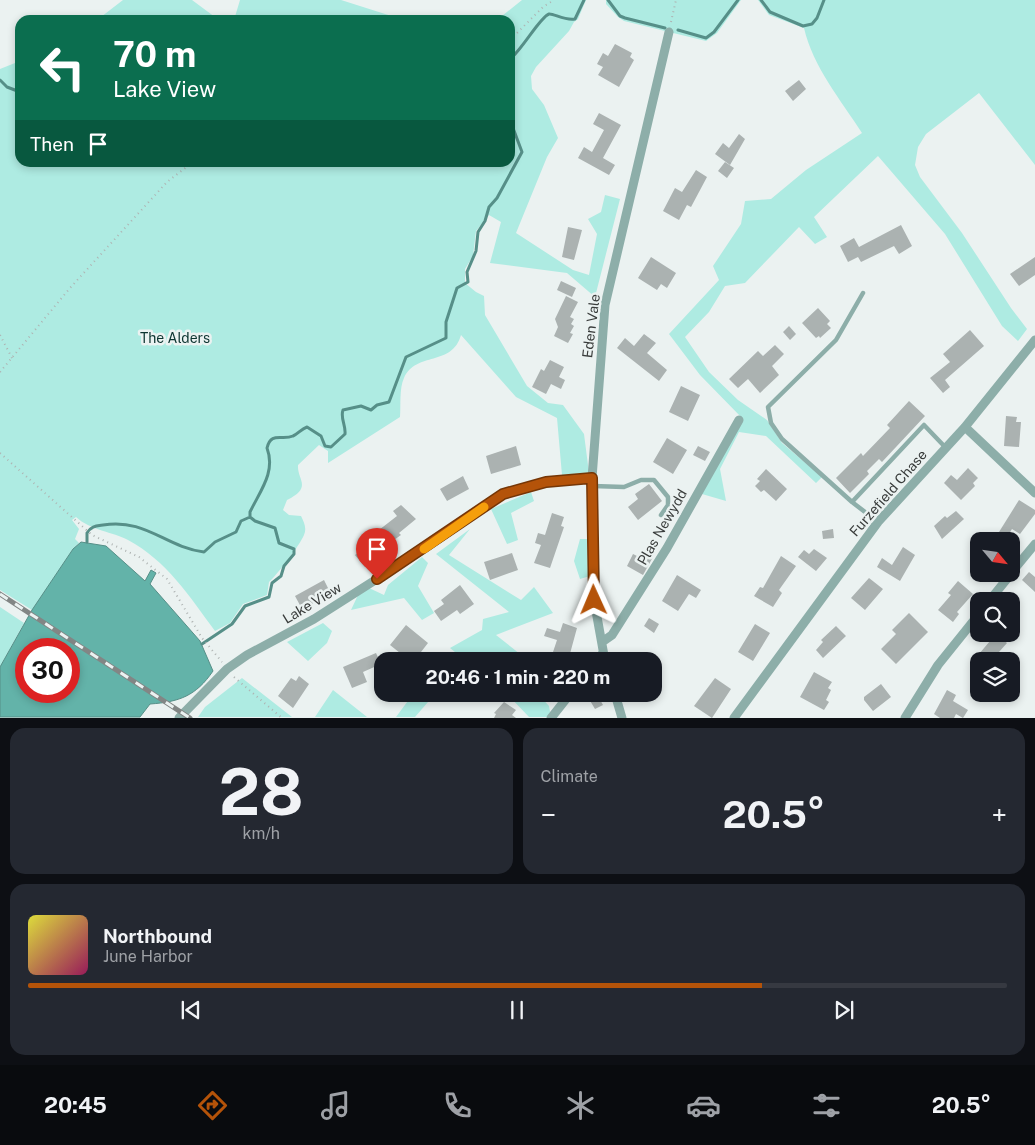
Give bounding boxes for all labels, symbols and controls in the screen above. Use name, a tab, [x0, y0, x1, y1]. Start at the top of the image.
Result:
text: 70 m	[113, 34, 196, 75]
icon: left	[30, 35, 95, 100]
text: Lake View	[113, 76, 216, 102]
icon: arrive	[84, 130, 112, 158]
text: Then	[30, 133, 74, 155]
street label: Eden Vale	[579, 293, 603, 359]
park label: The Alders	[140, 330, 210, 346]
street label: Furzefield Chase	[846, 446, 930, 539]
street label: Plas Newydd	[634, 486, 690, 568]
pin	[356, 528, 398, 579]
north arrow	[970, 532, 1020, 582]
map controls	[970, 532, 1020, 702]
icon: arrive	[363, 535, 391, 563]
position arrow	[567, 573, 619, 625]
street label: Lake View	[280, 579, 344, 627]
button: search	[970, 592, 1020, 642]
speed limit sign: 30	[15, 638, 80, 703]
button: layers	[970, 652, 1020, 702]
text: 20:46 · 1 min · 220 m	[426, 666, 610, 688]
text: 28	[219, 753, 304, 830]
text: Climate	[541, 767, 598, 786]
text: 20.5°	[722, 792, 825, 837]
text: −	[541, 798, 556, 831]
text: +	[991, 798, 1007, 831]
text: km/h	[242, 824, 280, 843]
text: Northbound	[103, 925, 212, 947]
text: June Harbor	[103, 947, 193, 966]
icon: previous	[177, 996, 205, 1024]
icon: pause	[503, 996, 531, 1024]
icon: next	[830, 996, 858, 1024]
icon: directions	[195, 1088, 230, 1123]
icon: music	[318, 1088, 353, 1123]
icon: phone	[440, 1088, 475, 1123]
icon: climate	[563, 1088, 598, 1123]
icon: car	[686, 1088, 721, 1123]
icon: filters	[809, 1088, 844, 1123]
text: 20:45	[44, 1092, 107, 1118]
text: 20.5°	[932, 1092, 991, 1118]

